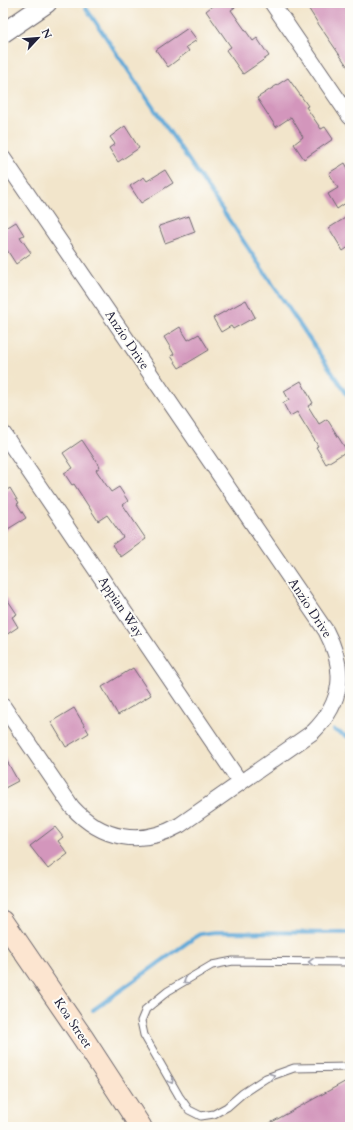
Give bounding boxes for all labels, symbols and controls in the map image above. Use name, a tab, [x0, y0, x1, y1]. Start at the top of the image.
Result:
north arrow	[18, 18, 58, 58]
text: N	[38, 26, 56, 42]
street label: Anzio Drive	[101, 307, 154, 373]
street label: Appian Way	[94, 573, 148, 641]
street label: Anzio Drive	[284, 575, 336, 642]
one-way arrow	[308, 958, 314, 966]
one-way arrow	[183, 976, 190, 983]
street label: Koa Street	[50, 994, 96, 1052]
one-way arrow	[267, 1073, 275, 1081]
one-way arrow	[166, 1077, 173, 1084]

